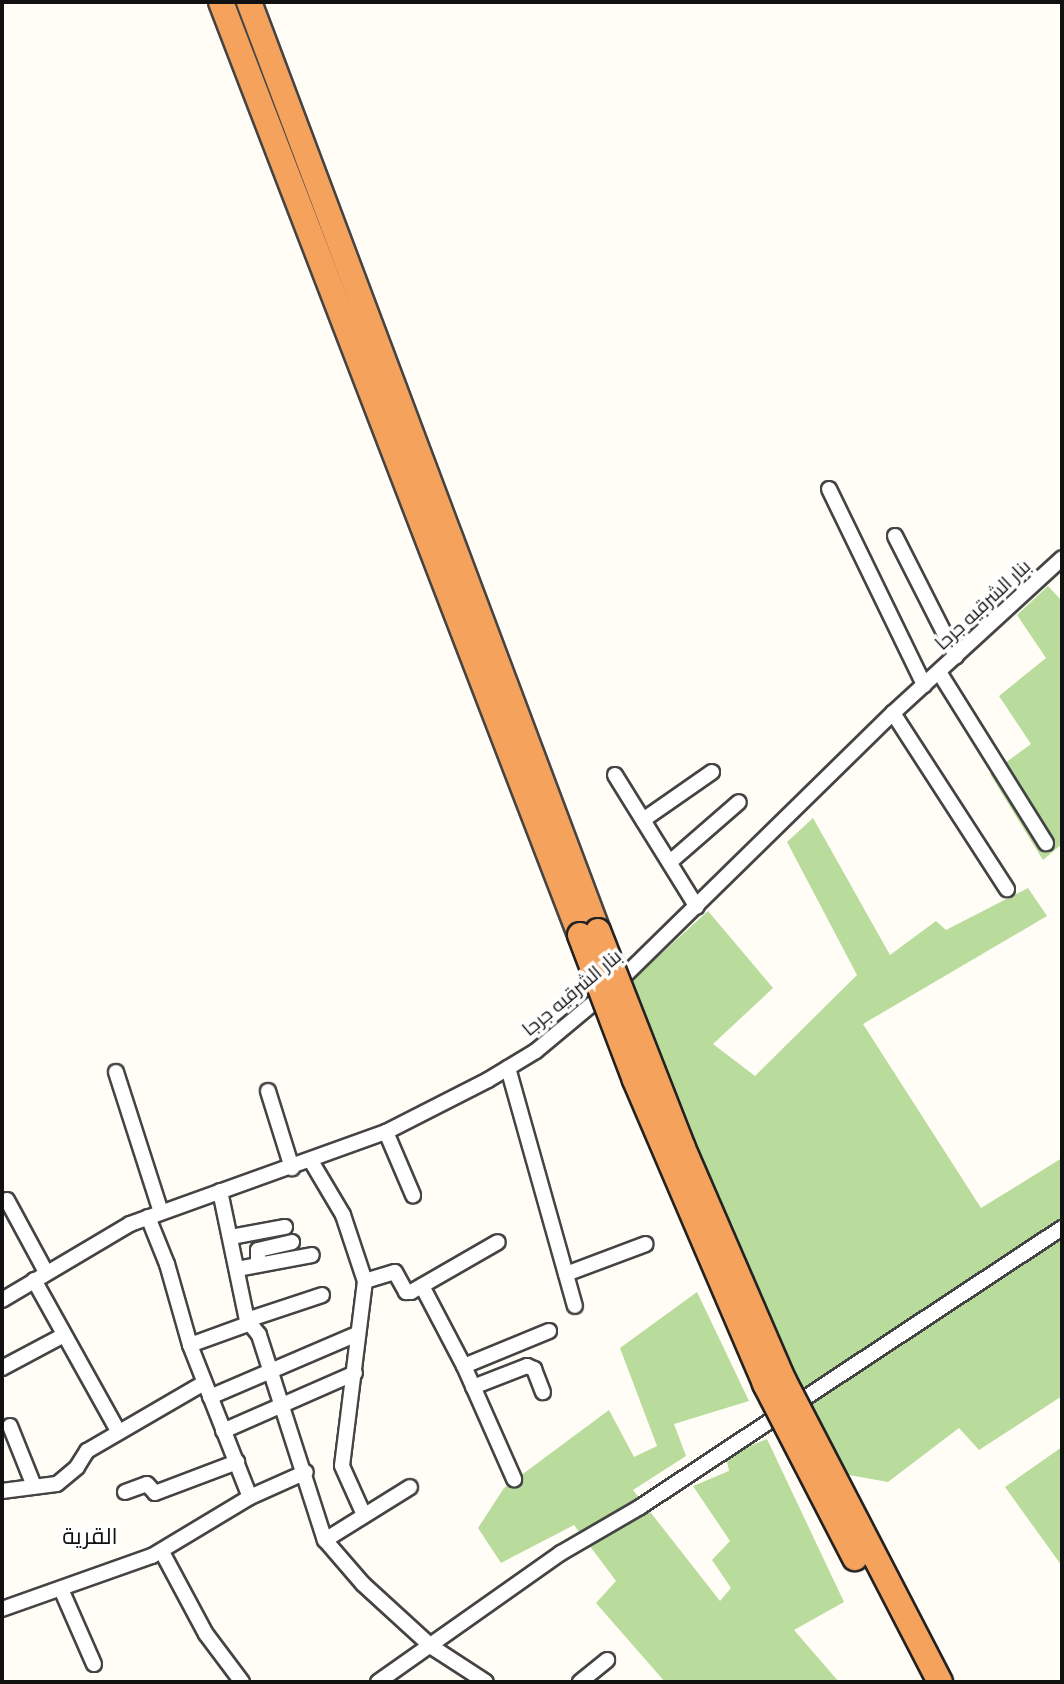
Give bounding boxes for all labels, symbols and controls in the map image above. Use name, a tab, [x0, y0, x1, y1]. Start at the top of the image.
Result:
street label: بنار الشرقيه جرجا	[931, 555, 1035, 655]
street label: بنار الشرقيه جرجا	[518, 945, 626, 1041]
district label: القرية	[62, 1522, 118, 1550]

